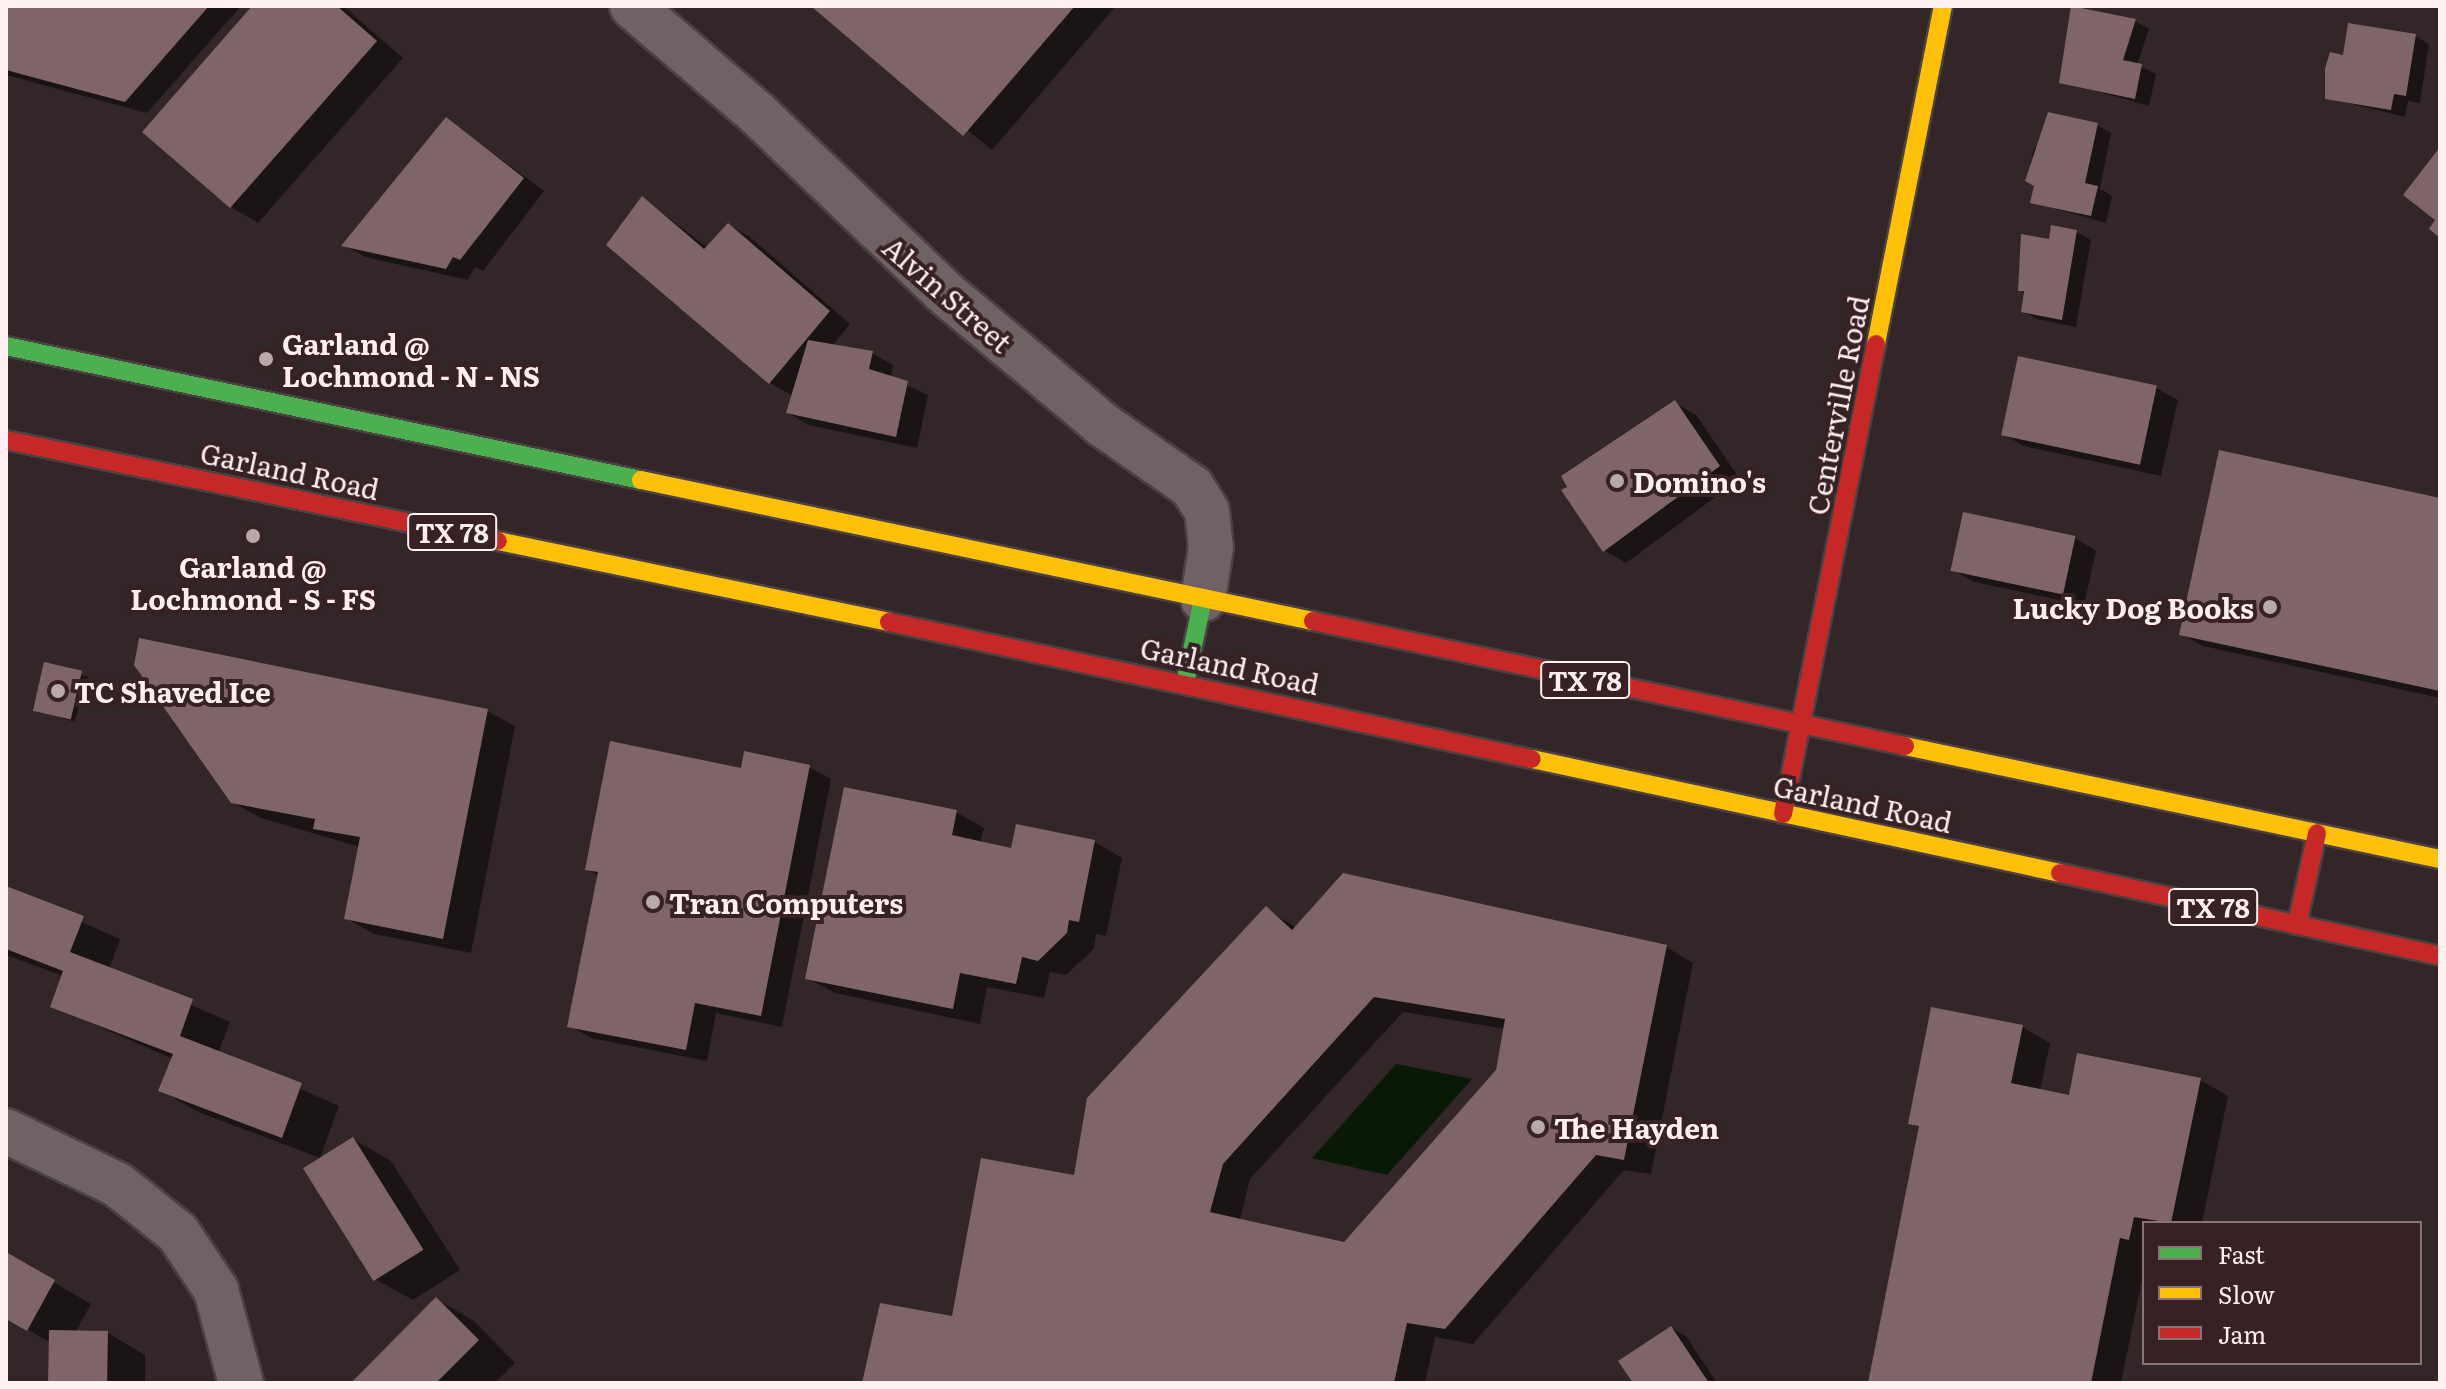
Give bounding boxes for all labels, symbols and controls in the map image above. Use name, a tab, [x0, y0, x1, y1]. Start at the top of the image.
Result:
street label: Alvin Street	[877, 229, 1019, 359]
street label: Centerville Road	[1799, 293, 1875, 517]
place label: Garland @ Lochmond - N - NS	[282, 326, 540, 392]
marker: Garland @ Lochmond - N - NS	[257, 350, 275, 368]
street label: Garland Road	[198, 435, 382, 505]
place label: Domino's	[1633, 464, 1766, 498]
marker: Domino's	[1608, 472, 1626, 490]
road number: TX 78	[406, 510, 498, 554]
marker: Garland @ Lochmond - S - FS	[244, 527, 262, 545]
place label: Garland @ Lochmond - S - FS	[130, 549, 376, 615]
place label: Lucky Dog Books	[2013, 590, 2254, 624]
marker: Lucky Dog Books	[2261, 598, 2279, 616]
street label: Garland Road	[1138, 630, 1322, 700]
road number: TX 78	[1539, 658, 1631, 702]
place label: TC Shaved Ice	[74, 674, 271, 708]
marker: TC Shaved Ice	[49, 682, 67, 700]
street label: Garland Road	[1771, 768, 1955, 838]
place label: Tran Computers	[669, 885, 903, 919]
road number: TX 78	[2167, 885, 2259, 929]
marker: Tran Computers	[644, 893, 662, 911]
place label: The Hayden	[1554, 1110, 1719, 1144]
marker: The Hayden	[1529, 1118, 1547, 1136]
legend	[2142, 1221, 2422, 1365]
text: Fast	[2218, 1236, 2265, 1271]
text: Slow	[2218, 1276, 2275, 1311]
text: Jam	[2218, 1316, 2266, 1351]

